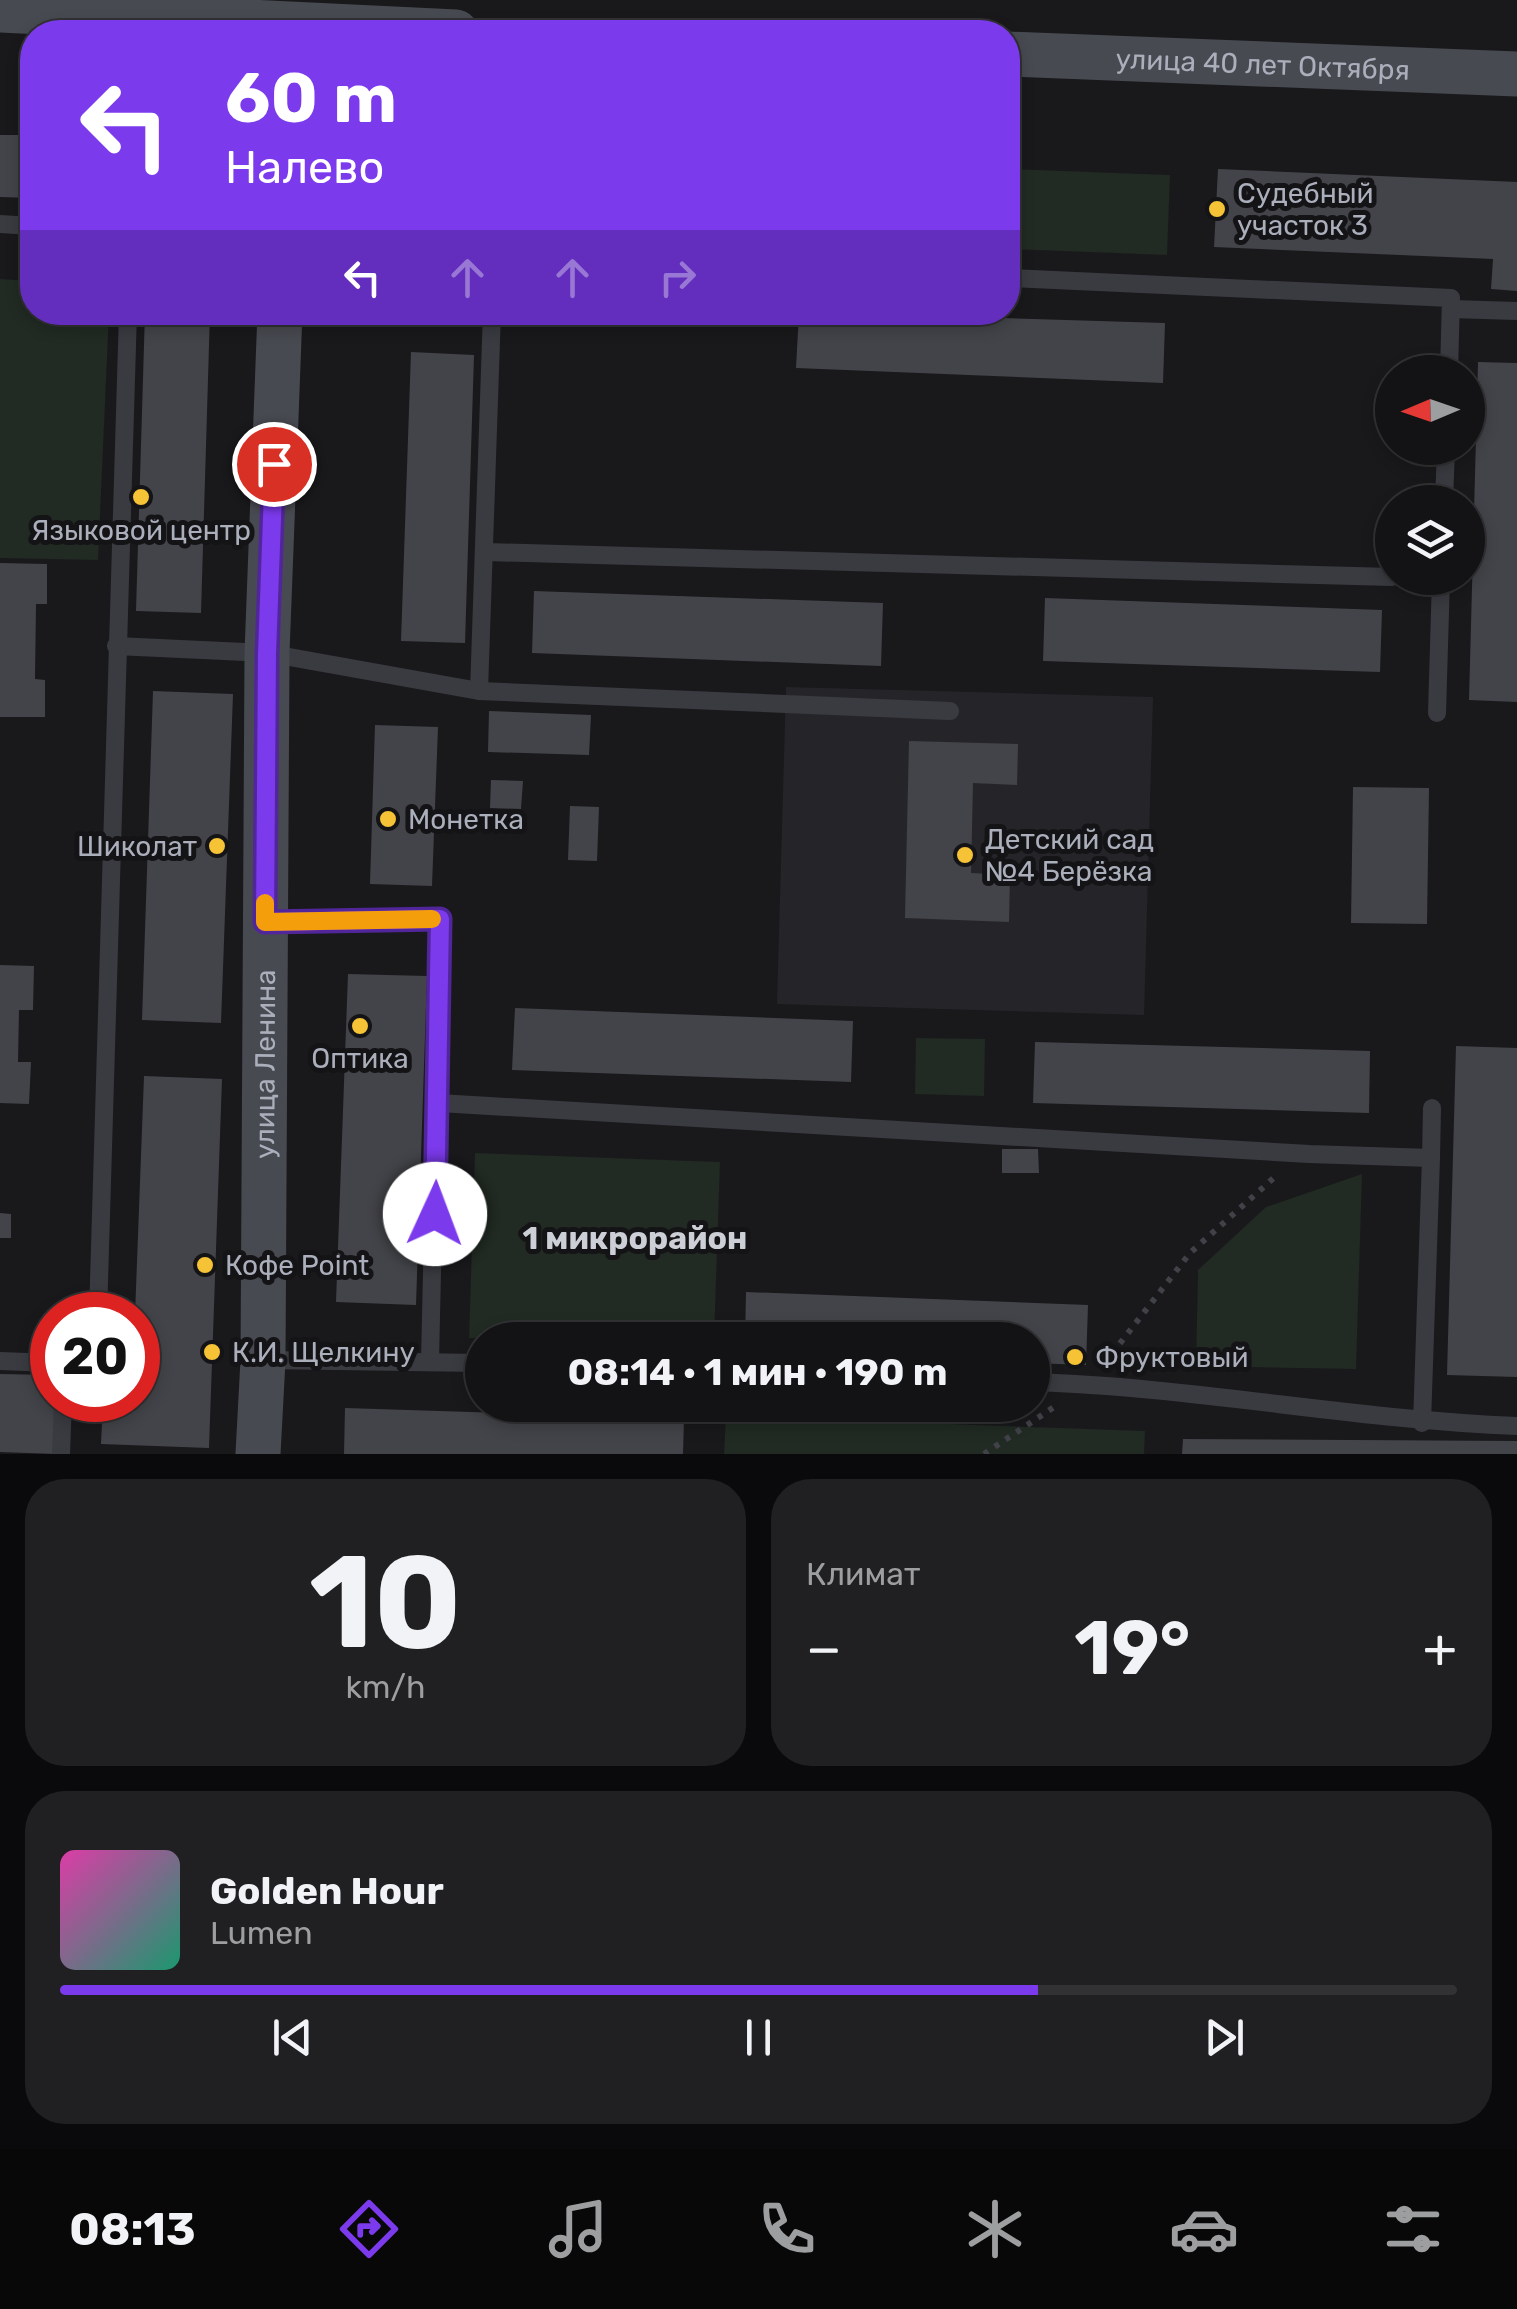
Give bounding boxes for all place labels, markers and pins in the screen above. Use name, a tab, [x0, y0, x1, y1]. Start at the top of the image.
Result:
place label: Судебный участок 3	[1237, 177, 1374, 242]
marker: Судебный участок 3	[1206, 198, 1228, 220]
pin	[232, 422, 317, 507]
marker: Языковой центр	[130, 486, 152, 508]
place label: Языковой центр	[31, 514, 251, 547]
place label: Монетка	[408, 803, 524, 836]
marker: Монетка	[377, 808, 399, 830]
place label: Детский сад №4 Берёзка	[985, 823, 1154, 888]
place label: Шиколат	[77, 830, 197, 863]
marker: Шиколат	[206, 835, 228, 857]
marker: Детский сад №4 Берёзка	[954, 844, 976, 866]
marker: Оптика	[349, 1015, 371, 1037]
place label: Оптика	[311, 1042, 409, 1075]
place label: Кофе Point	[225, 1249, 369, 1282]
marker: Кофе Point	[194, 1254, 216, 1276]
place label: К.И. Щелкину	[232, 1336, 415, 1369]
marker: К.И. Щелкину	[201, 1341, 223, 1363]
place label: Фруктовый	[1095, 1341, 1248, 1374]
marker: Фруктовый	[1064, 1346, 1086, 1368]

